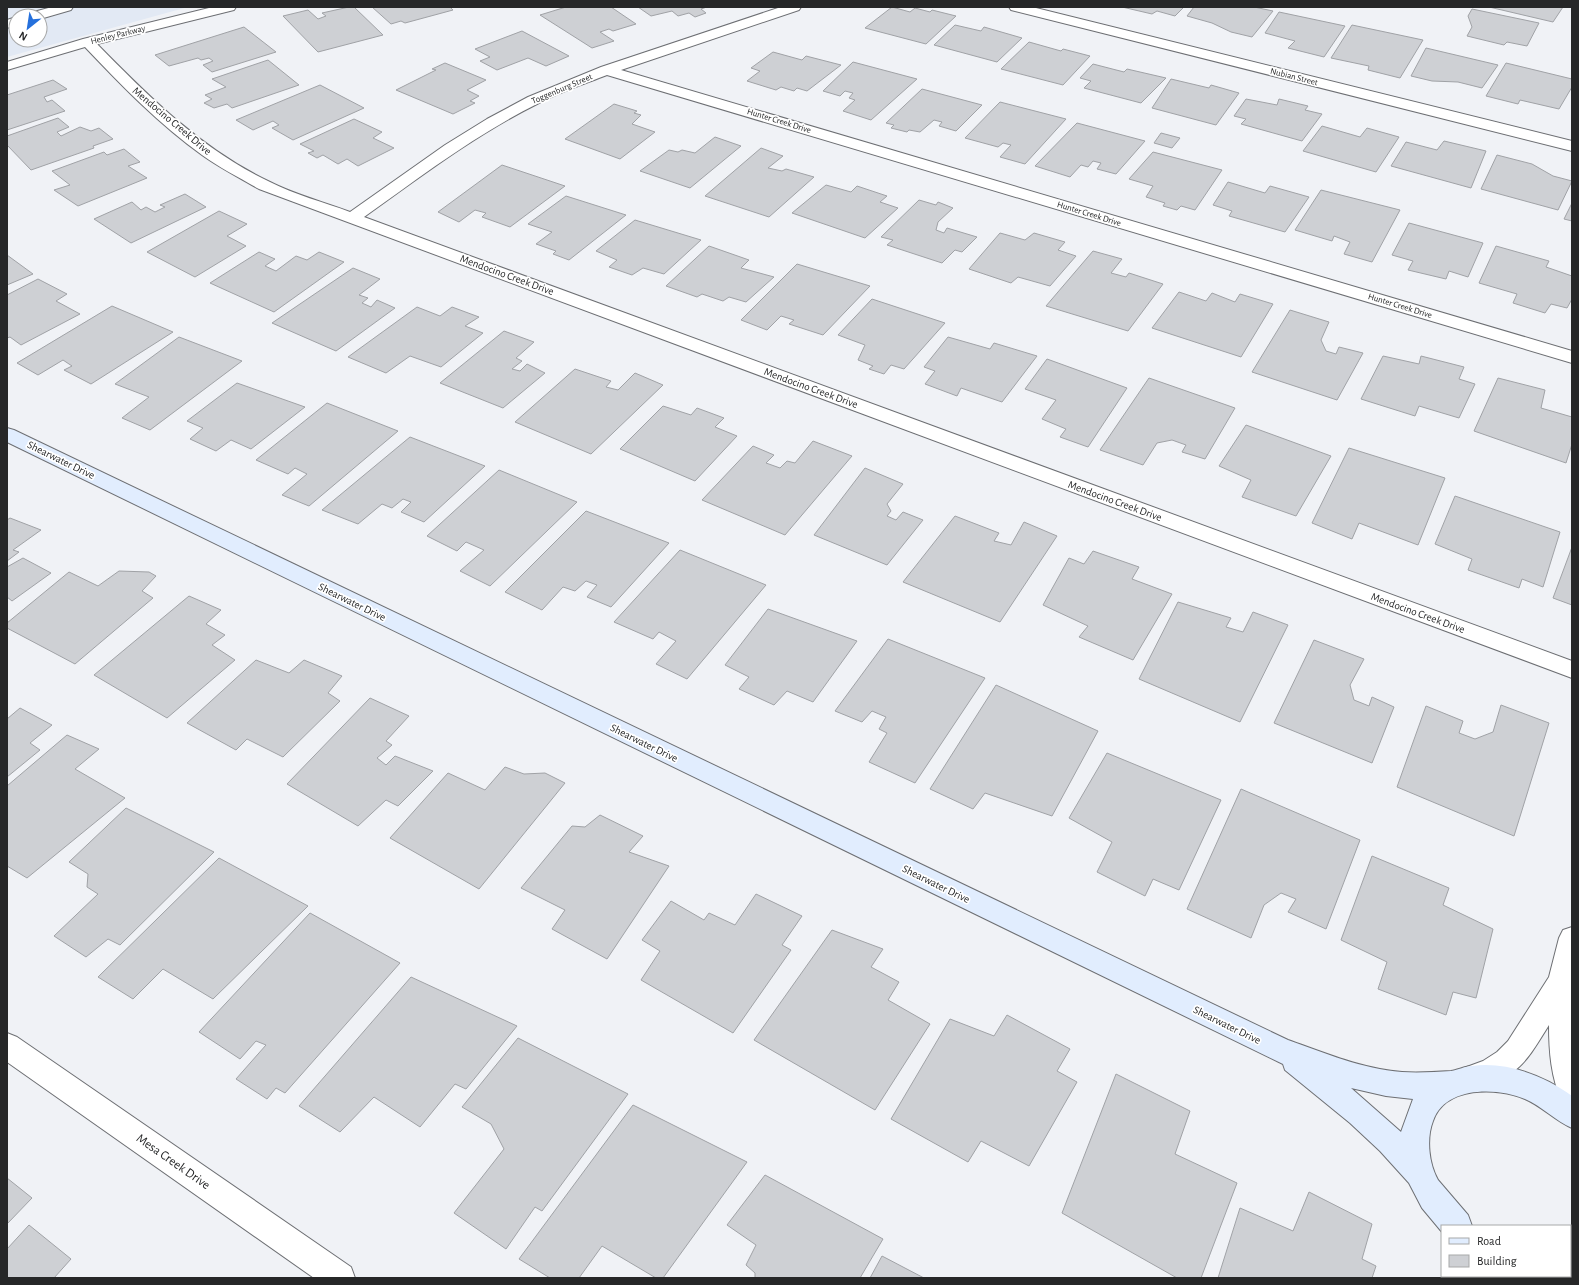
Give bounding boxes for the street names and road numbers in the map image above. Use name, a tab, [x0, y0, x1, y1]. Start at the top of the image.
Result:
street label: Henley Parkway	[90, 24, 146, 46]
street label: Nubian Street	[1269, 67, 1319, 87]
street label: Toggenburg Street	[530, 72, 594, 106]
street label: Mendocino Creek Drive	[131, 85, 213, 157]
street label: Hunter Creek Drive	[746, 107, 812, 135]
street label: Hunter Creek Drive	[1056, 200, 1122, 228]
street label: Mendocino Creek Drive	[459, 253, 555, 297]
street label: Hunter Creek Drive	[1367, 292, 1433, 320]
street label: Mendocino Creek Drive	[763, 366, 859, 410]
street label: Shearwater Drive	[26, 439, 96, 481]
street label: Mendocino Creek Drive	[1067, 479, 1163, 523]
street label: Shearwater Drive	[317, 581, 387, 623]
street label: Mendocino Creek Drive	[1370, 591, 1466, 635]
street label: Shearwater Drive	[609, 722, 679, 764]
street label: Shearwater Drive	[901, 863, 971, 905]
street label: Shearwater Drive	[1192, 1004, 1262, 1046]
street label: Mesa Creek Drive	[134, 1132, 212, 1192]

